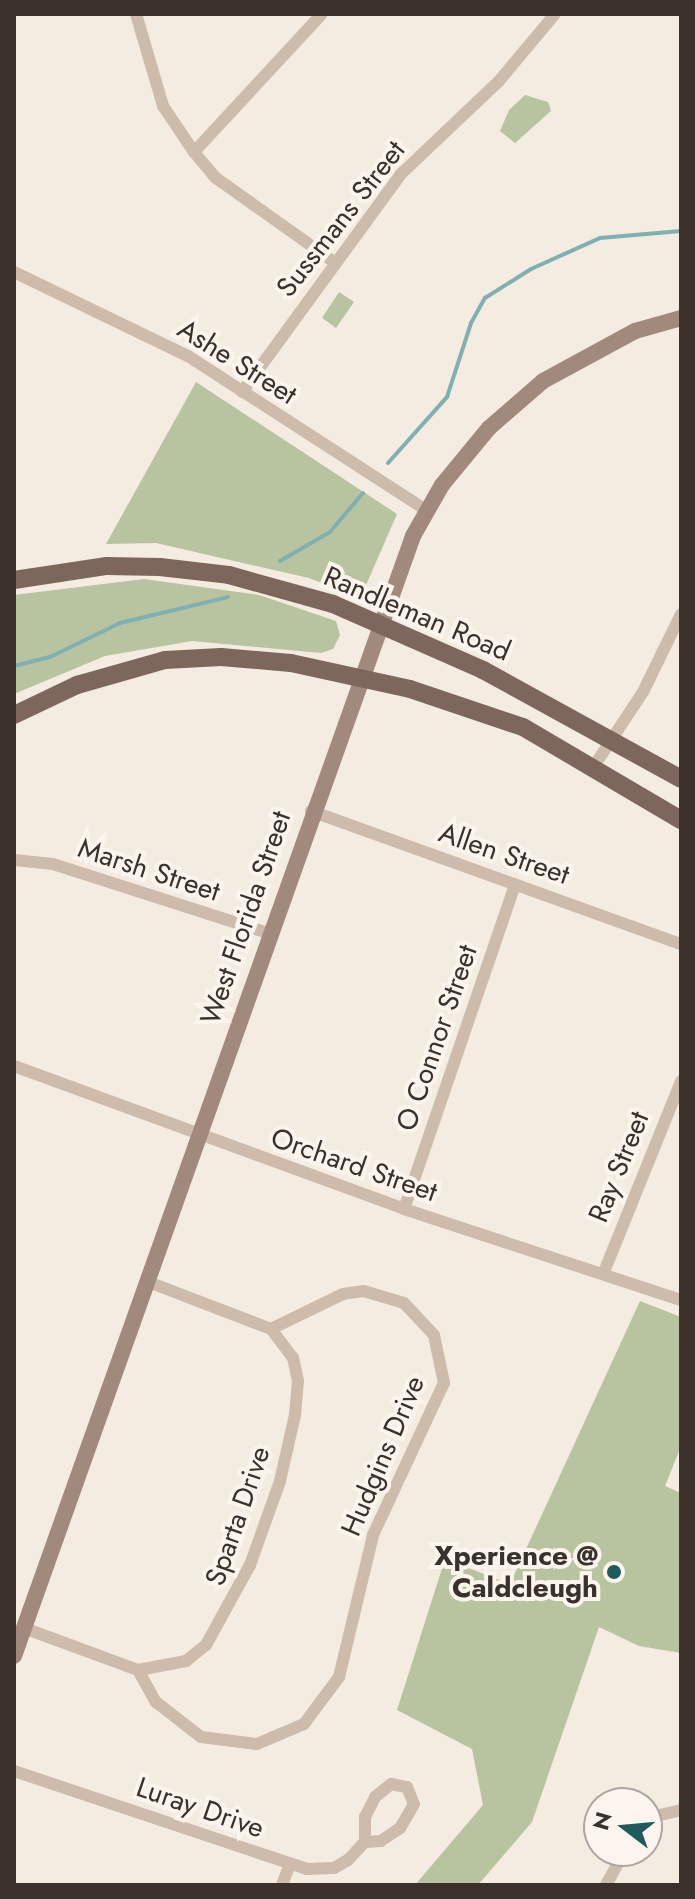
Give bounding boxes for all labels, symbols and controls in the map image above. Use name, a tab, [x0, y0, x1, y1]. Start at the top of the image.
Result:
street label: Sussmans Street	[270, 134, 412, 304]
street label: Ashe Street	[171, 312, 303, 412]
street label: Randleman Road	[319, 560, 515, 668]
street label: West Florida Street	[194, 807, 298, 1029]
street label: Allen Street	[434, 816, 574, 892]
street label: Marsh Street	[74, 831, 224, 909]
street label: O Connor Street	[389, 941, 485, 1135]
street label: Ray Street	[582, 1107, 656, 1227]
street label: Orchard Street	[266, 1121, 442, 1209]
street label: Hudgins Drive	[334, 1371, 432, 1541]
street label: Sparta Drive	[198, 1442, 278, 1590]
place label: Xperience @ Caldcleugh	[434, 1539, 598, 1605]
marker: Xperience @ Caldcleugh	[605, 1563, 623, 1581]
street label: Luray Drive	[132, 1771, 268, 1845]
north arrow	[583, 1787, 663, 1867]
text: N	[584, 1808, 620, 1834]

